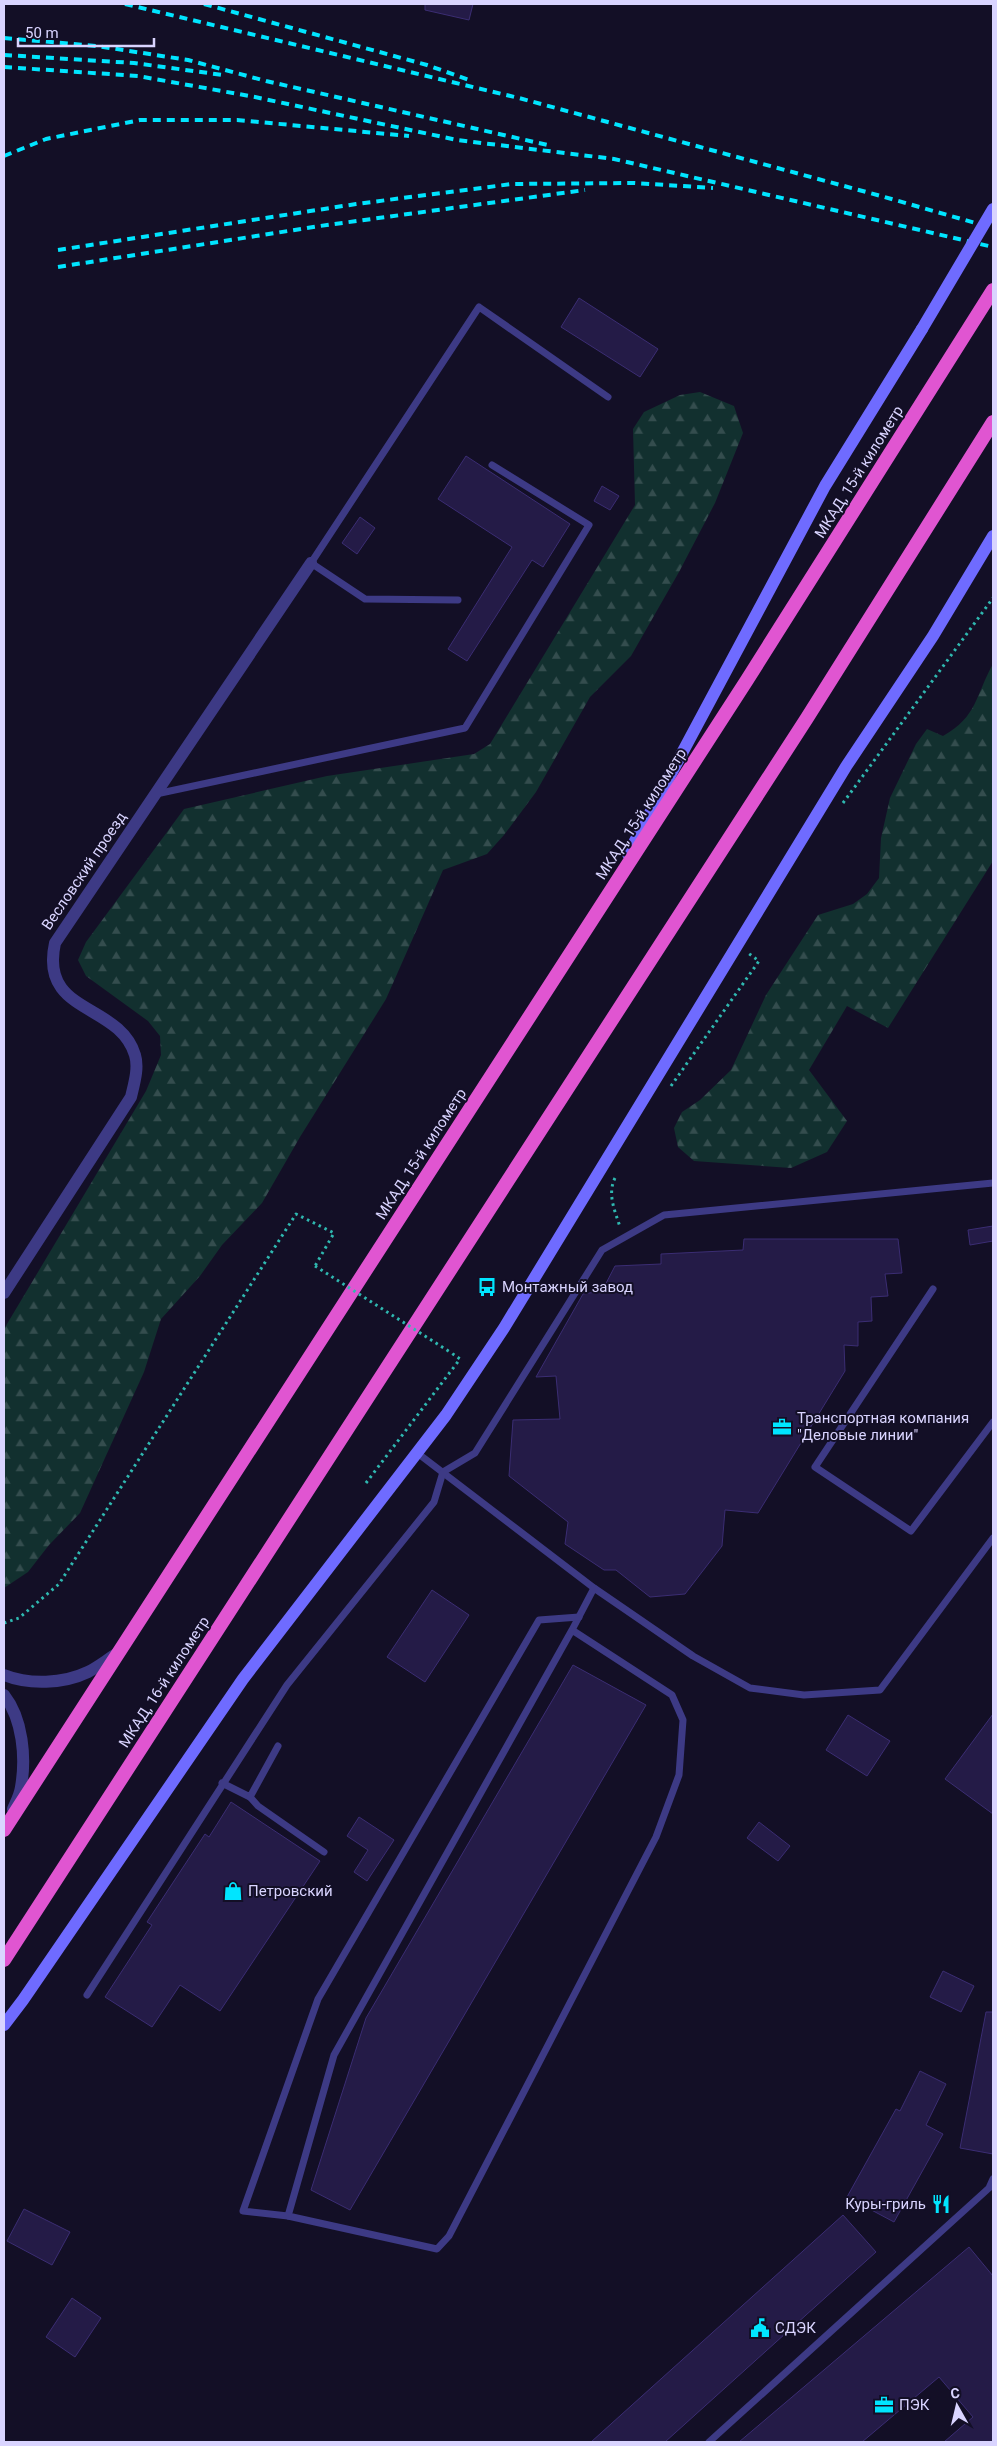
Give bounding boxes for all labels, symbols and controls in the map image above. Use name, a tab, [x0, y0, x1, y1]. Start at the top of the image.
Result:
scale bar	[18, 15, 154, 47]
text: 50 m	[25, 24, 59, 42]
street label: МКАД, 15-й километр	[811, 403, 907, 541]
street label: МКАД, 15-й километр	[592, 745, 690, 883]
street label: Весловский проезд	[38, 809, 130, 933]
street label: МКАД, 15-й километр	[372, 1085, 470, 1223]
bus stop icon: Монтажный завод	[476, 1276, 498, 1298]
place label: Монтажный завод	[502, 1278, 633, 1296]
place label: Транспортная компания "Деловые линии"	[797, 1409, 969, 1444]
office icon: Транспортная компания "Деловые линии"	[771, 1416, 793, 1438]
street label: МКАД, 16-й километр	[115, 1613, 213, 1751]
shop icon: Петровский	[222, 1880, 244, 1902]
place label: Петровский	[248, 1882, 333, 1900]
restaurant icon: Куры-гриль	[930, 2193, 952, 2215]
place label: Куры-гриль	[845, 2195, 926, 2213]
public building icon: СДЭК	[749, 2317, 771, 2339]
place label: СДЭК	[775, 2319, 816, 2337]
north arrow	[932, 2381, 982, 2431]
text: С	[950, 2385, 961, 2402]
office icon: ПЭК	[873, 2394, 895, 2416]
place label: ПЭК	[899, 2396, 930, 2414]

